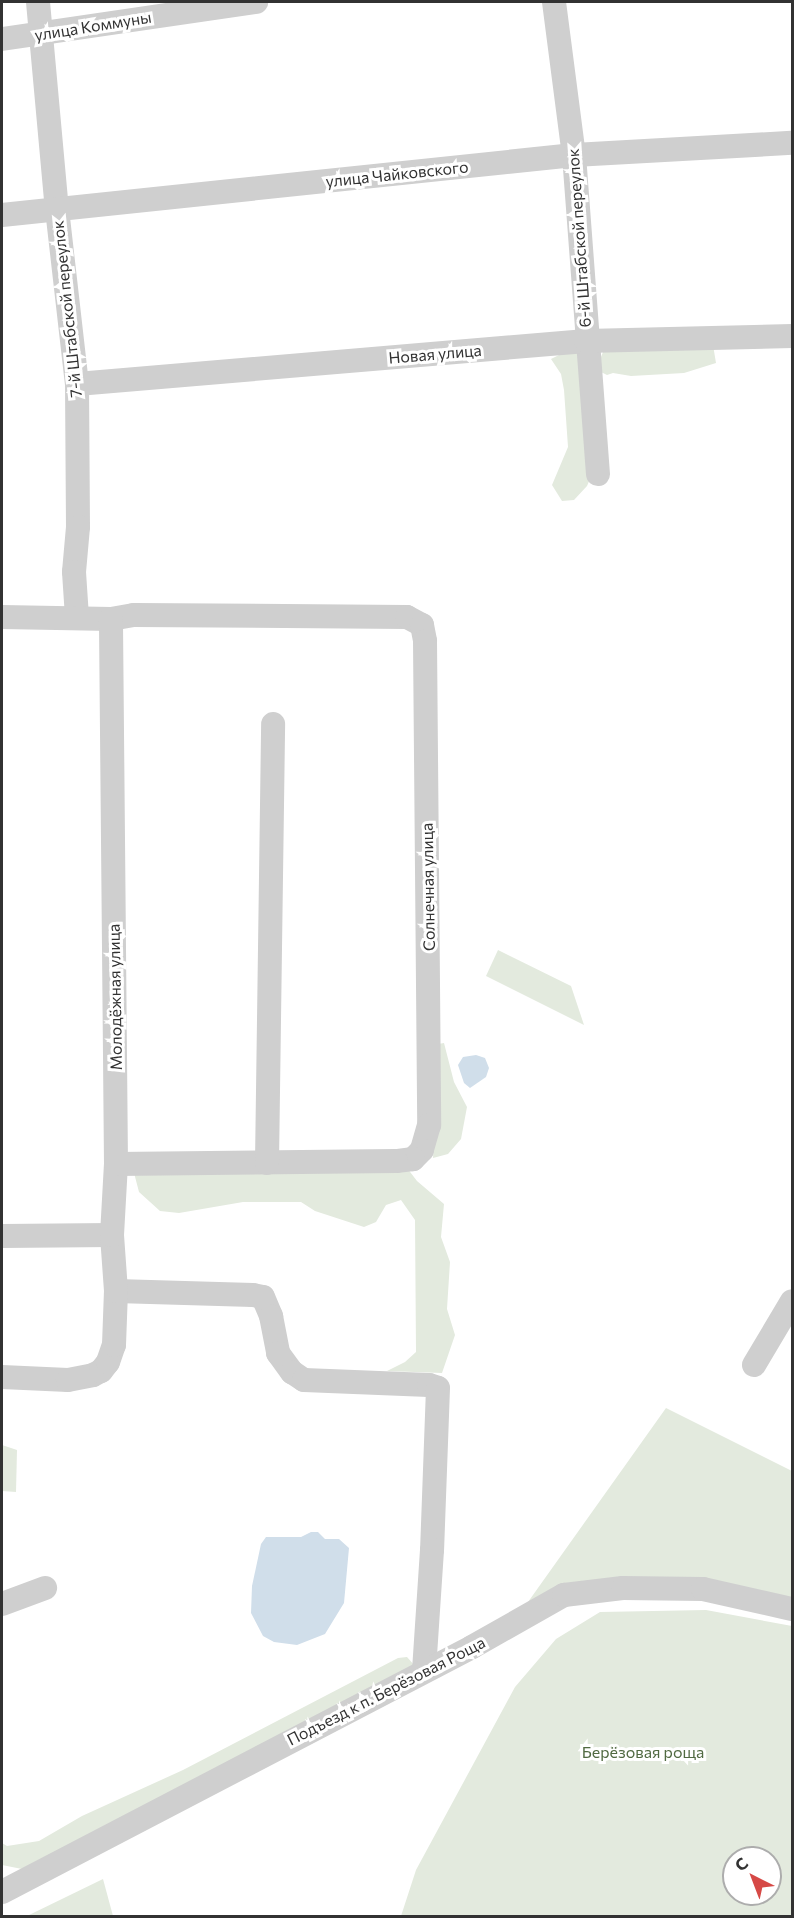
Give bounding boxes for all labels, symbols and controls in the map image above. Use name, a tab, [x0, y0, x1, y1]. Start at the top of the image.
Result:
street label: улица Коммуны	[33, 7, 153, 45]
street label: 6-й Штабской переулок	[563, 148, 595, 328]
street label: улица Чайковского	[325, 157, 469, 191]
street label: 7-й Штабской переулок	[48, 220, 86, 398]
street label: Новая улица	[388, 340, 482, 368]
street label: Солнечная улица	[417, 823, 439, 951]
street label: Молодёжная улица	[104, 924, 126, 1070]
street label: Подъезд к п. Берёзовая Роща	[284, 1633, 488, 1749]
park label: Берёзовая роща	[582, 1742, 704, 1762]
north arrow	[722, 1846, 782, 1906]
text: С	[731, 1853, 751, 1874]

